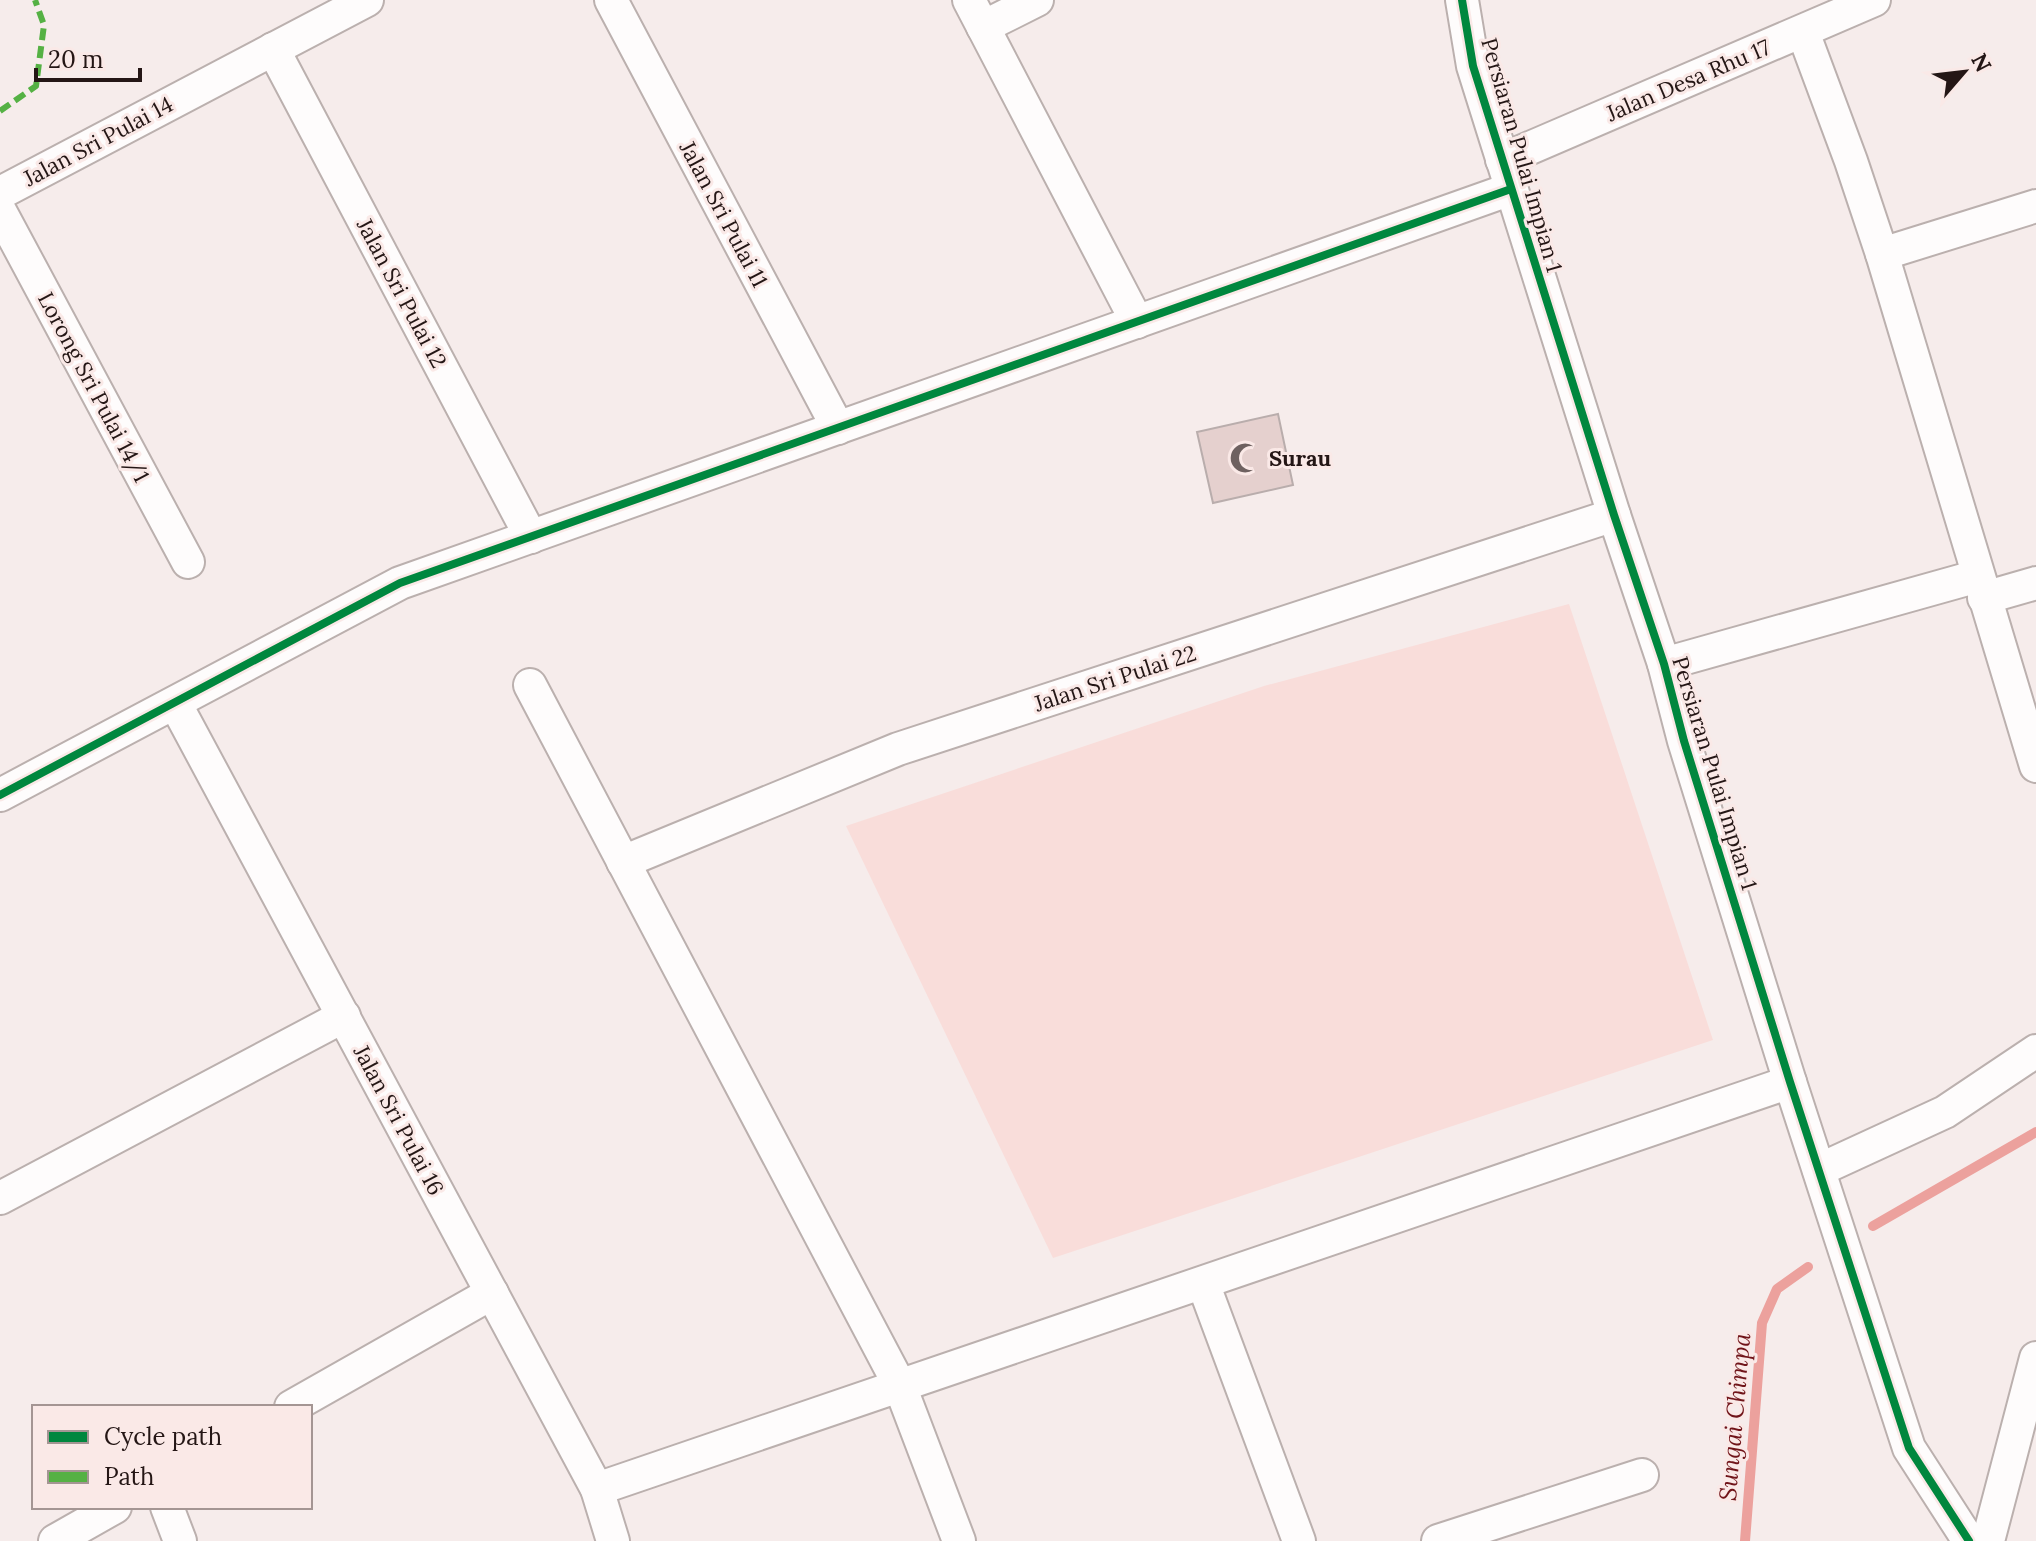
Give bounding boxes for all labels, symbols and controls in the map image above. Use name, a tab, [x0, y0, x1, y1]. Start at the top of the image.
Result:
scale bar	[36, 32, 140, 82]
north arrow	[1924, 32, 2004, 112]
street label: Jalan Desa Rhu 17	[1601, 33, 1774, 128]
street label: Persiaran Pulai Impian 1	[1475, 35, 1569, 275]
text: 20 m	[48, 44, 104, 75]
text: N	[1965, 49, 1998, 77]
street label: Jalan Sri Pulai 14	[18, 90, 178, 193]
street label: Jalan Sri Pulai 11	[673, 135, 774, 292]
street label: Jalan Sri Pulai 12	[350, 213, 453, 372]
street label: Lorong Sri Pulai 14/1	[32, 287, 156, 487]
mosque icon: Surau	[1228, 441, 1262, 475]
place label: Surau	[1269, 444, 1332, 472]
street label: Jalan Sri Pulai 22	[1029, 639, 1200, 718]
street label: Persiaran Pulai Impian 1	[1666, 653, 1764, 893]
street label: Jalan Sri Pulai 16	[347, 1039, 450, 1200]
water label: Sungai Chimpa	[1712, 1331, 1757, 1502]
legend	[32, 1405, 312, 1509]
text: Cycle path	[104, 1421, 222, 1452]
text: Path	[104, 1461, 154, 1492]

